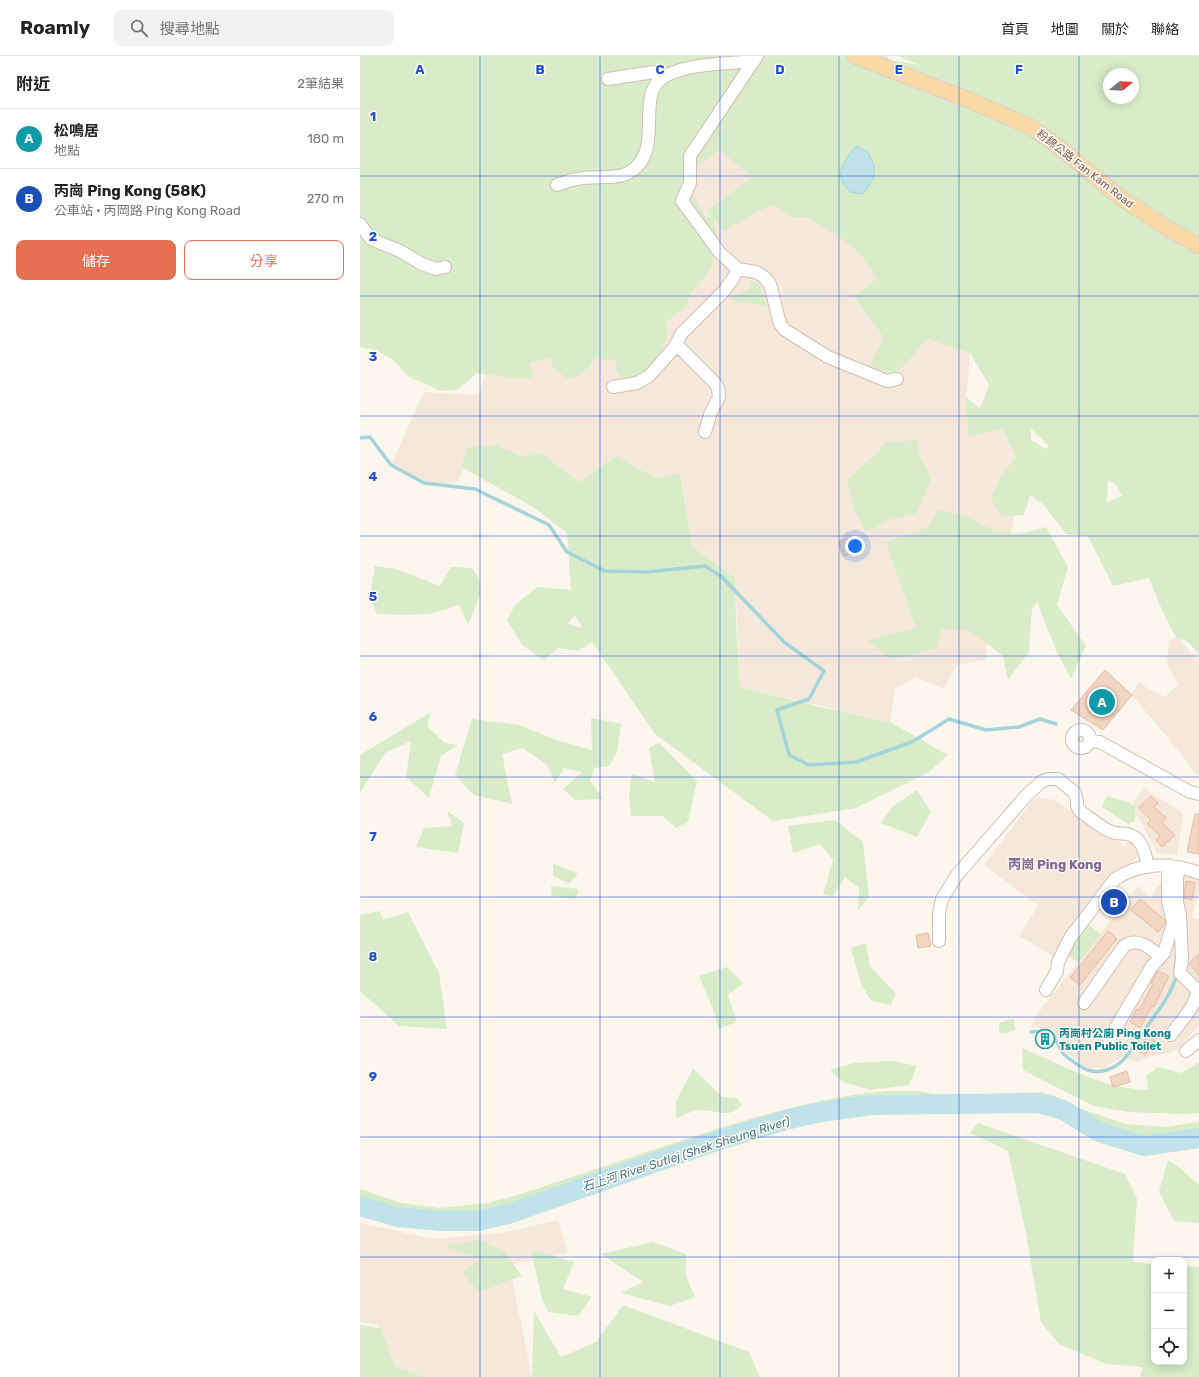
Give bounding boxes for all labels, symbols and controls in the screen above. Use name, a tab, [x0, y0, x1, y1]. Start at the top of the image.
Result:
search box	[114, 10, 394, 46]
text: Roamly	[20, 16, 90, 39]
icon: search	[128, 17, 150, 39]
text: 搜尋地點	[160, 20, 220, 38]
text: 首頁	[1001, 21, 1029, 38]
text: 地圖	[1051, 21, 1079, 38]
text: 關於	[1101, 21, 1129, 38]
text: 聯絡	[1151, 21, 1179, 38]
text: A	[415, 62, 425, 77]
text: B	[535, 62, 545, 77]
text: C	[655, 62, 665, 77]
text: D	[775, 62, 785, 77]
text: E	[895, 62, 903, 77]
text: F	[1015, 62, 1023, 77]
north arrow	[1103, 68, 1139, 104]
text: 附近	[16, 74, 50, 94]
text: 2筆結果	[297, 76, 344, 91]
text: 1	[370, 109, 376, 124]
text: 松鳴居	[54, 122, 99, 140]
street label: 粉錦公路 Fan Kam Road	[1034, 127, 1136, 211]
text: A	[24, 131, 34, 146]
text: 180 m	[307, 131, 344, 146]
text: 地點	[54, 143, 80, 158]
text: 丙崗 Ping Kong (58K)	[54, 182, 206, 200]
text: B	[24, 191, 34, 206]
text: 270 m	[307, 191, 344, 206]
text: 公車站 · 丙岡路 Ping Kong Road	[54, 203, 241, 218]
text: 2	[369, 229, 377, 244]
button: 儲存	[16, 240, 176, 280]
button: 分享	[184, 240, 344, 280]
text: 3	[369, 349, 378, 364]
text: 4	[369, 469, 378, 484]
your location	[845, 536, 865, 556]
text: 5	[369, 589, 377, 604]
pin: A	[1089, 687, 1115, 717]
text: 6	[369, 709, 378, 724]
text: 7	[369, 829, 377, 844]
district label: 丙崗 Ping Kong	[1008, 857, 1102, 872]
pin: B	[1101, 887, 1127, 917]
text: 8	[369, 949, 378, 964]
place label: 丙崗村公廁 Ping Kong Tsuen Public Toilet	[1059, 1027, 1171, 1053]
building icon: 丙崗村公廁 Ping Kong Tsuen Public Toilet	[1034, 1028, 1056, 1050]
text: 9	[369, 1069, 377, 1084]
water label: 石上河 River Sutlej (Shek Sheung River)	[580, 1114, 792, 1194]
map controls	[1151, 1257, 1187, 1365]
button: +	[1151, 1257, 1187, 1293]
button: −	[1151, 1293, 1187, 1329]
button: locate	[1151, 1329, 1187, 1365]

